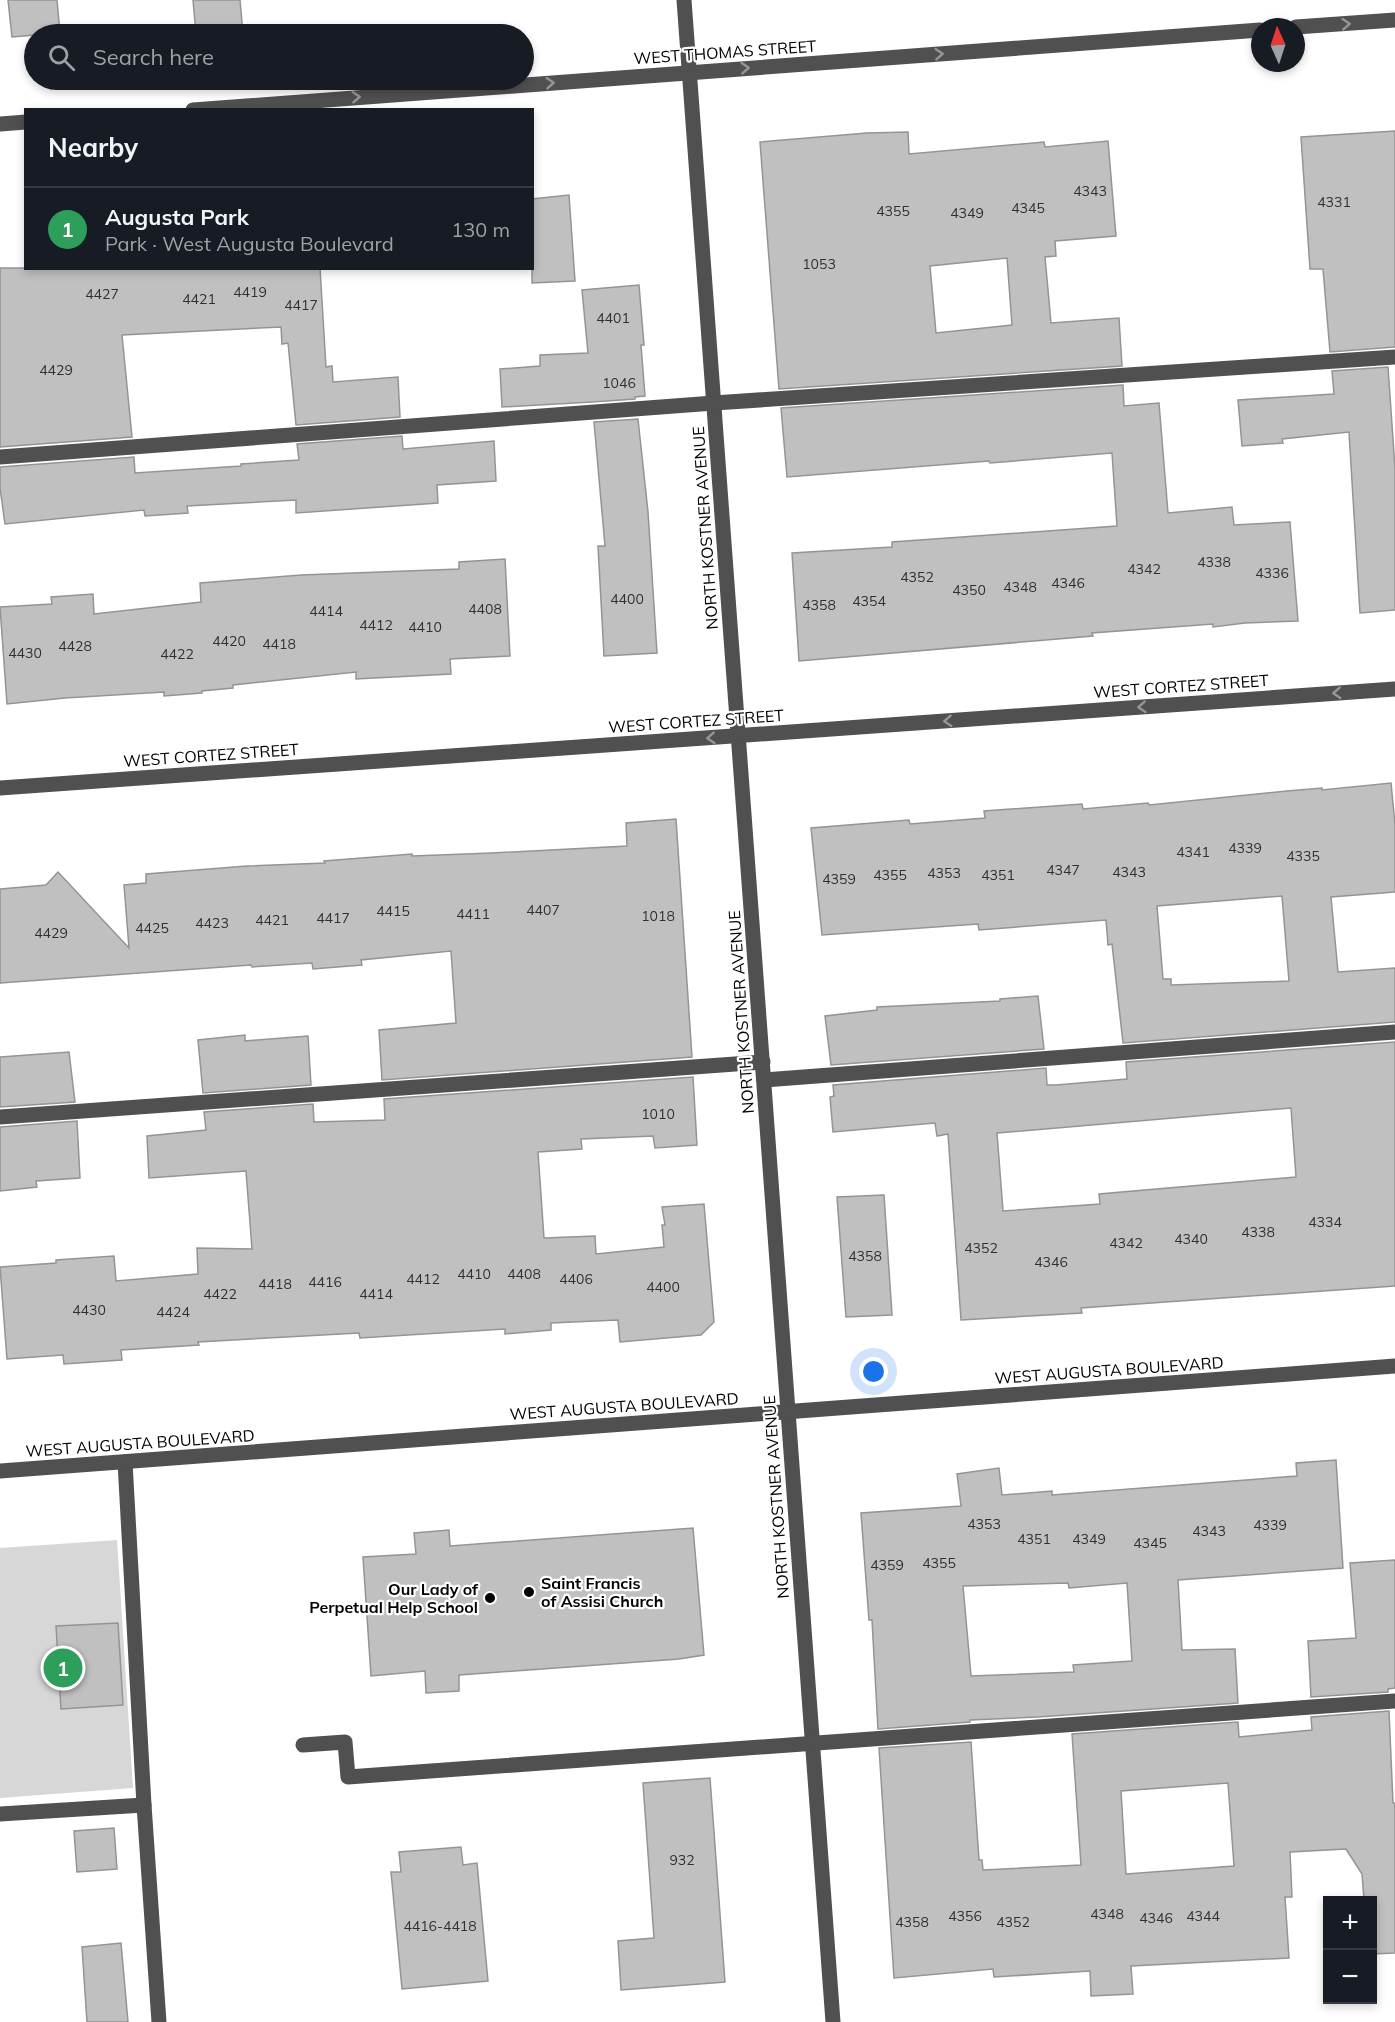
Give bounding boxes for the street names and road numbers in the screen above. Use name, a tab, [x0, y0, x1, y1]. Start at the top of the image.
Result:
street label: WEST THOMAS STREET	[633, 36, 817, 68]
street label: NORTH KOSTNER AVENUE	[688, 426, 722, 630]
street label: WEST CORTEZ STREET	[1093, 670, 1270, 702]
street label: WEST CORTEZ STREET	[608, 705, 785, 737]
street label: WEST CORTEZ STREET	[123, 739, 300, 771]
street label: NORTH KOSTNER AVENUE	[724, 910, 758, 1114]
street label: WEST AUGUSTA BOULEVARD	[994, 1352, 1224, 1388]
street label: WEST AUGUSTA BOULEVARD	[509, 1388, 739, 1424]
street label: NORTH KOSTNER AVENUE	[759, 1395, 793, 1599]
street label: WEST AUGUSTA BOULEVARD	[25, 1425, 255, 1461]

